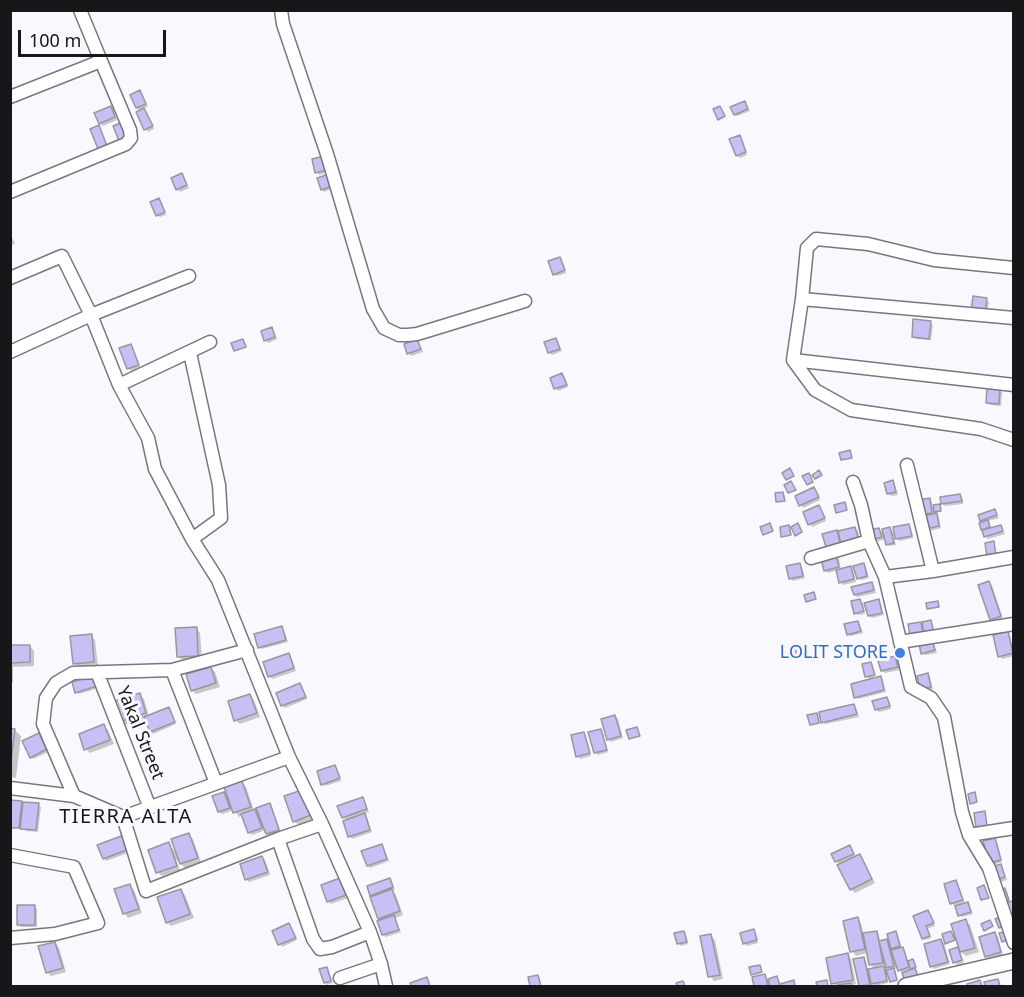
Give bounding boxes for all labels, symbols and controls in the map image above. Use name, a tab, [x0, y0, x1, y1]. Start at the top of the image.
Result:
scale bar	[21, 18, 170, 56]
text: 100 m	[29, 28, 81, 52]
place label: LOLIT STORE	[780, 642, 888, 664]
marker: LOLIT STORE	[893, 646, 907, 660]
street label: Yakal Street	[112, 683, 168, 783]
district label: TIERRA ALTA	[59, 805, 193, 829]

